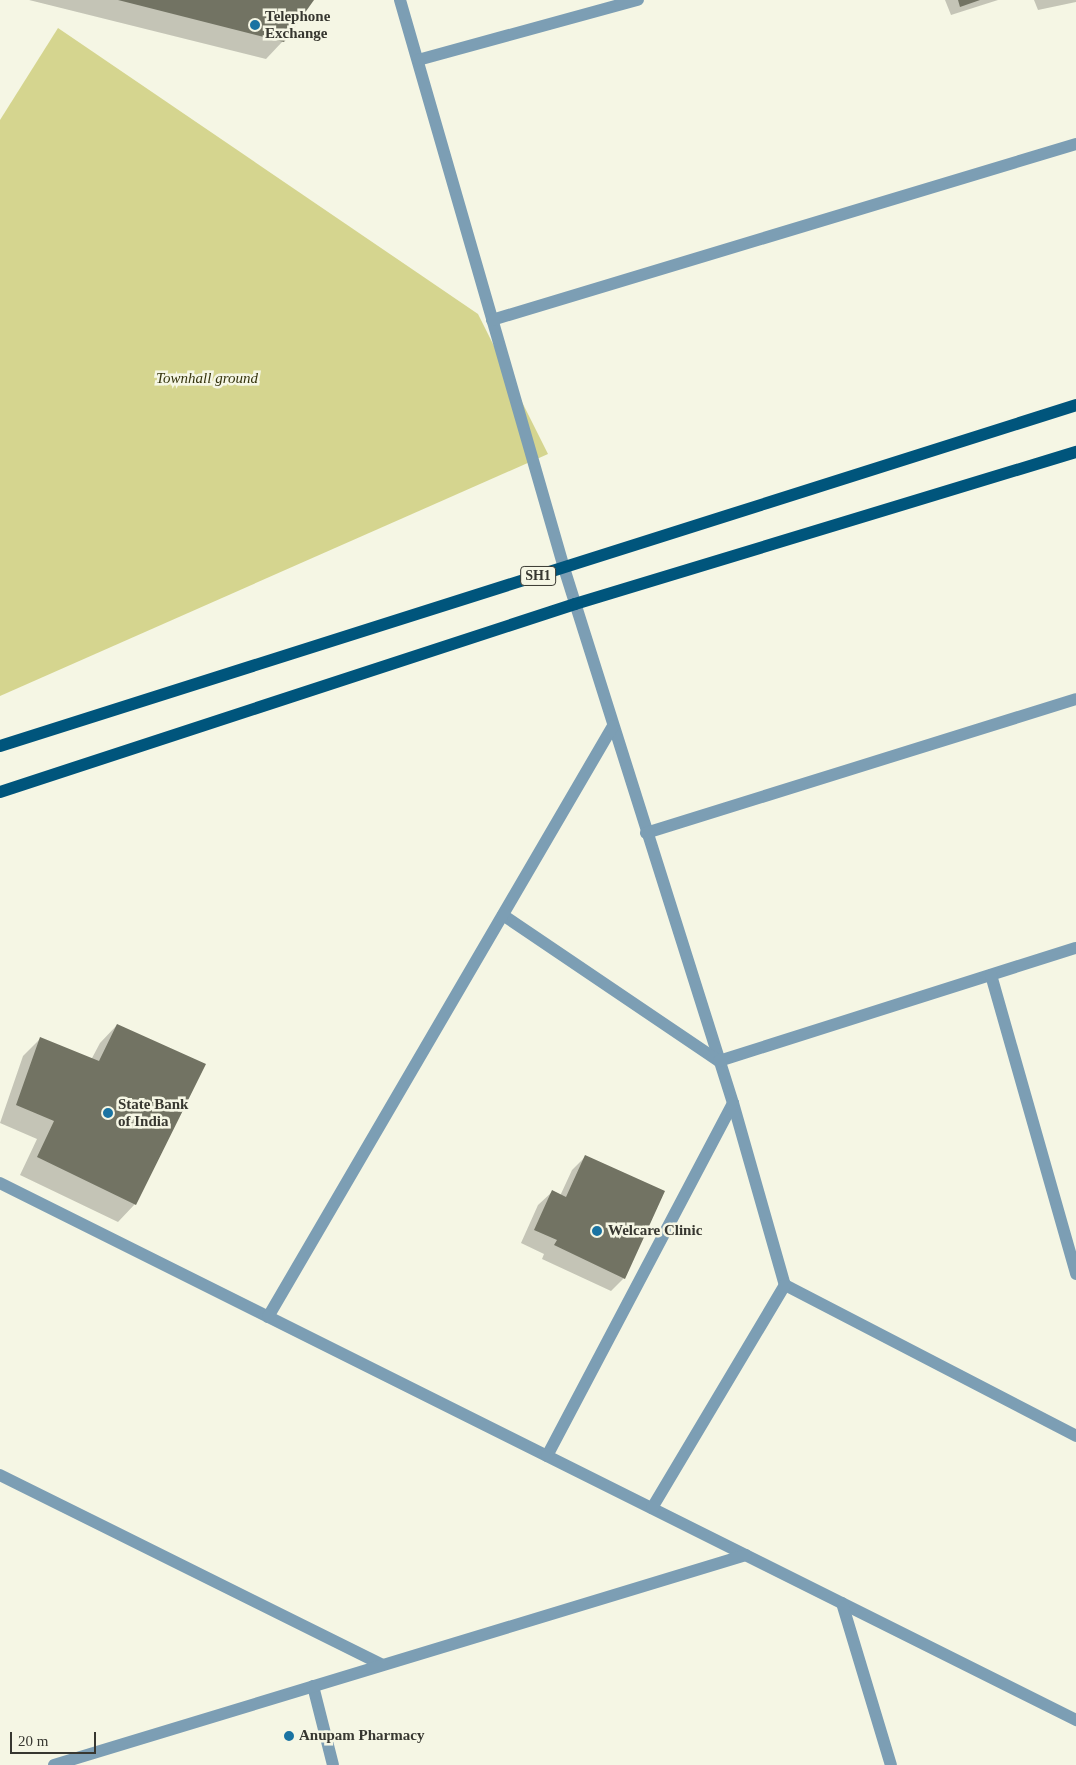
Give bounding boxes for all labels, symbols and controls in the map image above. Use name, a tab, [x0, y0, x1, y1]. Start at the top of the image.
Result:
place label: Telephone Exchange	[265, 7, 330, 42]
marker: Telephone Exchange	[249, 19, 261, 31]
park label: Townhall ground	[156, 370, 258, 388]
road number: SH1	[519, 564, 557, 588]
place label: State Bank of India	[118, 1095, 188, 1130]
marker: State Bank of India	[102, 1107, 114, 1119]
place label: Welcare Clinic	[608, 1222, 702, 1240]
marker: Welcare Clinic	[590, 1224, 604, 1238]
scale bar	[12, 1722, 99, 1754]
place label: Anupam Pharmacy	[299, 1727, 424, 1745]
marker: Anupam Pharmacy	[283, 1730, 295, 1742]
text: 20 m	[18, 1733, 48, 1749]

